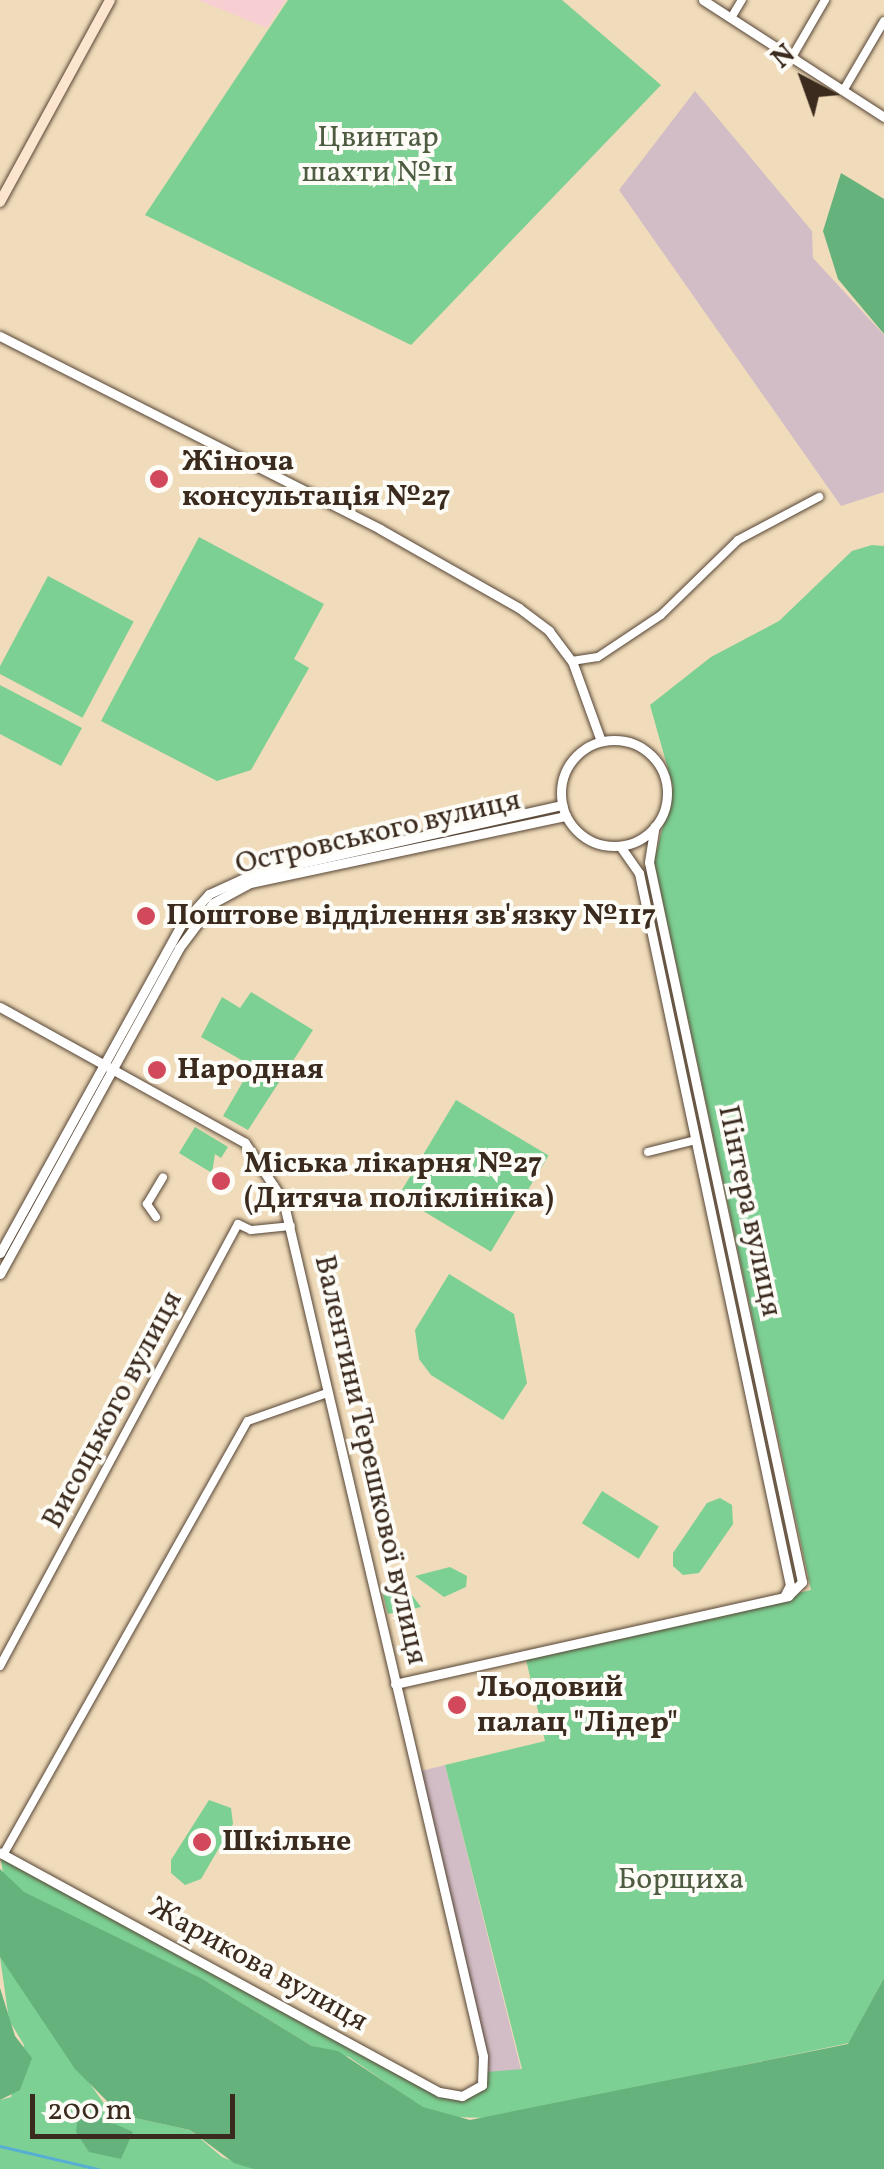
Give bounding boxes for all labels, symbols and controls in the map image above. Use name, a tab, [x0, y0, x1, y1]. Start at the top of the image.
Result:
north arrow	[754, 30, 854, 130]
text: N	[764, 36, 804, 78]
park label: Цвинтар шахти №11	[302, 120, 454, 190]
place label: Жіноча консультація №27	[182, 444, 451, 514]
marker: Жіноча консультація №27	[146, 466, 172, 492]
street label: Островського вулиця	[232, 783, 524, 883]
place label: Поштове відділення зв'язку №117	[166, 898, 657, 934]
marker: Поштове відділення зв'язку №117	[135, 905, 157, 927]
place label: Народная	[177, 1052, 324, 1088]
marker: Народная	[146, 1059, 168, 1081]
street label: Пінтера вулиця	[709, 1102, 789, 1320]
place label: Міська лікарня №27 (Дитяча поліклініка)	[244, 1146, 554, 1216]
marker: Міська лікарня №27 (Дитяча поліклініка)	[208, 1168, 234, 1194]
street label: Валентини Терешкової вулиця	[305, 1251, 435, 1669]
street label: Висоцького вулиця	[35, 1285, 191, 1535]
place label: Льодовий палац "Лідер"	[477, 1670, 678, 1740]
marker: Льодовий палац "Лідер"	[446, 1694, 468, 1716]
place label: Шкільне	[222, 1824, 351, 1860]
marker: Шкільне	[191, 1831, 213, 1853]
park label: Борщиха	[618, 1862, 744, 1898]
street label: Жарикова вулиця	[142, 1890, 374, 2040]
scale bar	[35, 2074, 240, 2136]
text: 200 m	[47, 2090, 132, 2132]

